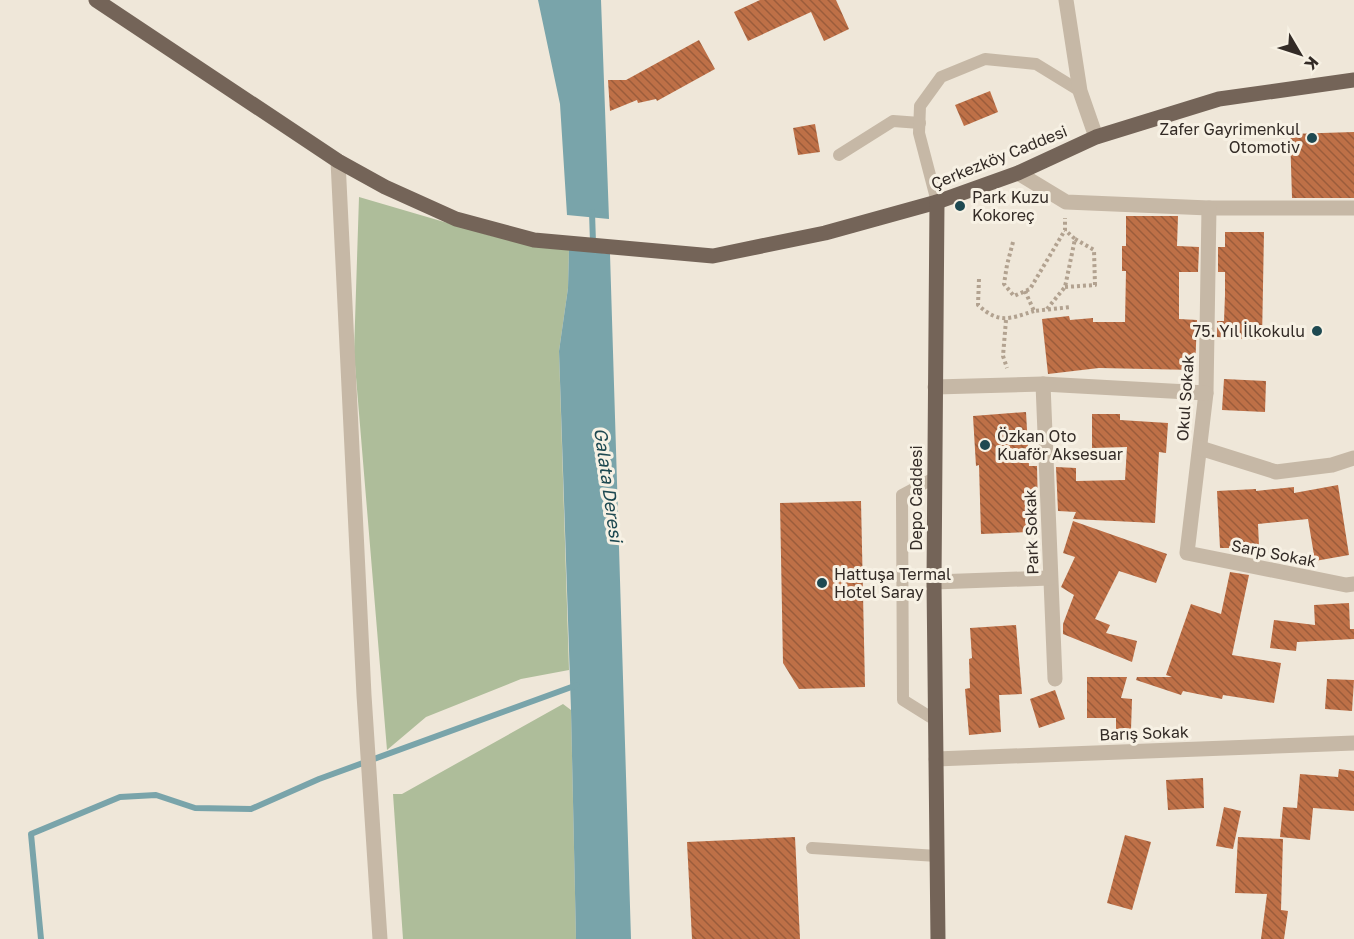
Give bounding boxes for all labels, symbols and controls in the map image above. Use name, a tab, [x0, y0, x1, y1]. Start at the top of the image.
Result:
north arrow	[1270, 24, 1330, 84]
text: K	[1300, 53, 1323, 75]
place label: Zafer Gayrimenkul Otomotiv	[1160, 119, 1300, 157]
street label: Çerkezköy Caddesi	[928, 121, 1070, 193]
marker: Zafer Gayrimenkul Otomotiv	[1305, 131, 1319, 145]
place label: Park Kuzu Kokoreç	[972, 187, 1049, 225]
marker: Park Kuzu Kokoreç	[953, 199, 967, 213]
place label: 75. Yıl İlkokulu	[1193, 321, 1305, 341]
marker: 75. Yıl İlkokulu	[1310, 324, 1324, 338]
street label: Okul Sokak	[1172, 354, 1198, 442]
water label: Galata Deresi	[590, 426, 628, 546]
place label: Özkan Oto Kuaför Aksesuar	[997, 426, 1123, 464]
marker: Özkan Oto Kuaför Aksesuar	[978, 438, 992, 452]
street label: Depo Caddesi	[906, 445, 926, 551]
street label: Park Sokak	[1020, 489, 1042, 575]
street label: Sarp Sokak	[1230, 535, 1318, 571]
place label: Hattuşa Termal Hotel Saray	[834, 564, 951, 602]
marker: Hattuşa Termal Hotel Saray	[815, 576, 829, 590]
street label: Barış Sokak	[1099, 721, 1189, 745]

